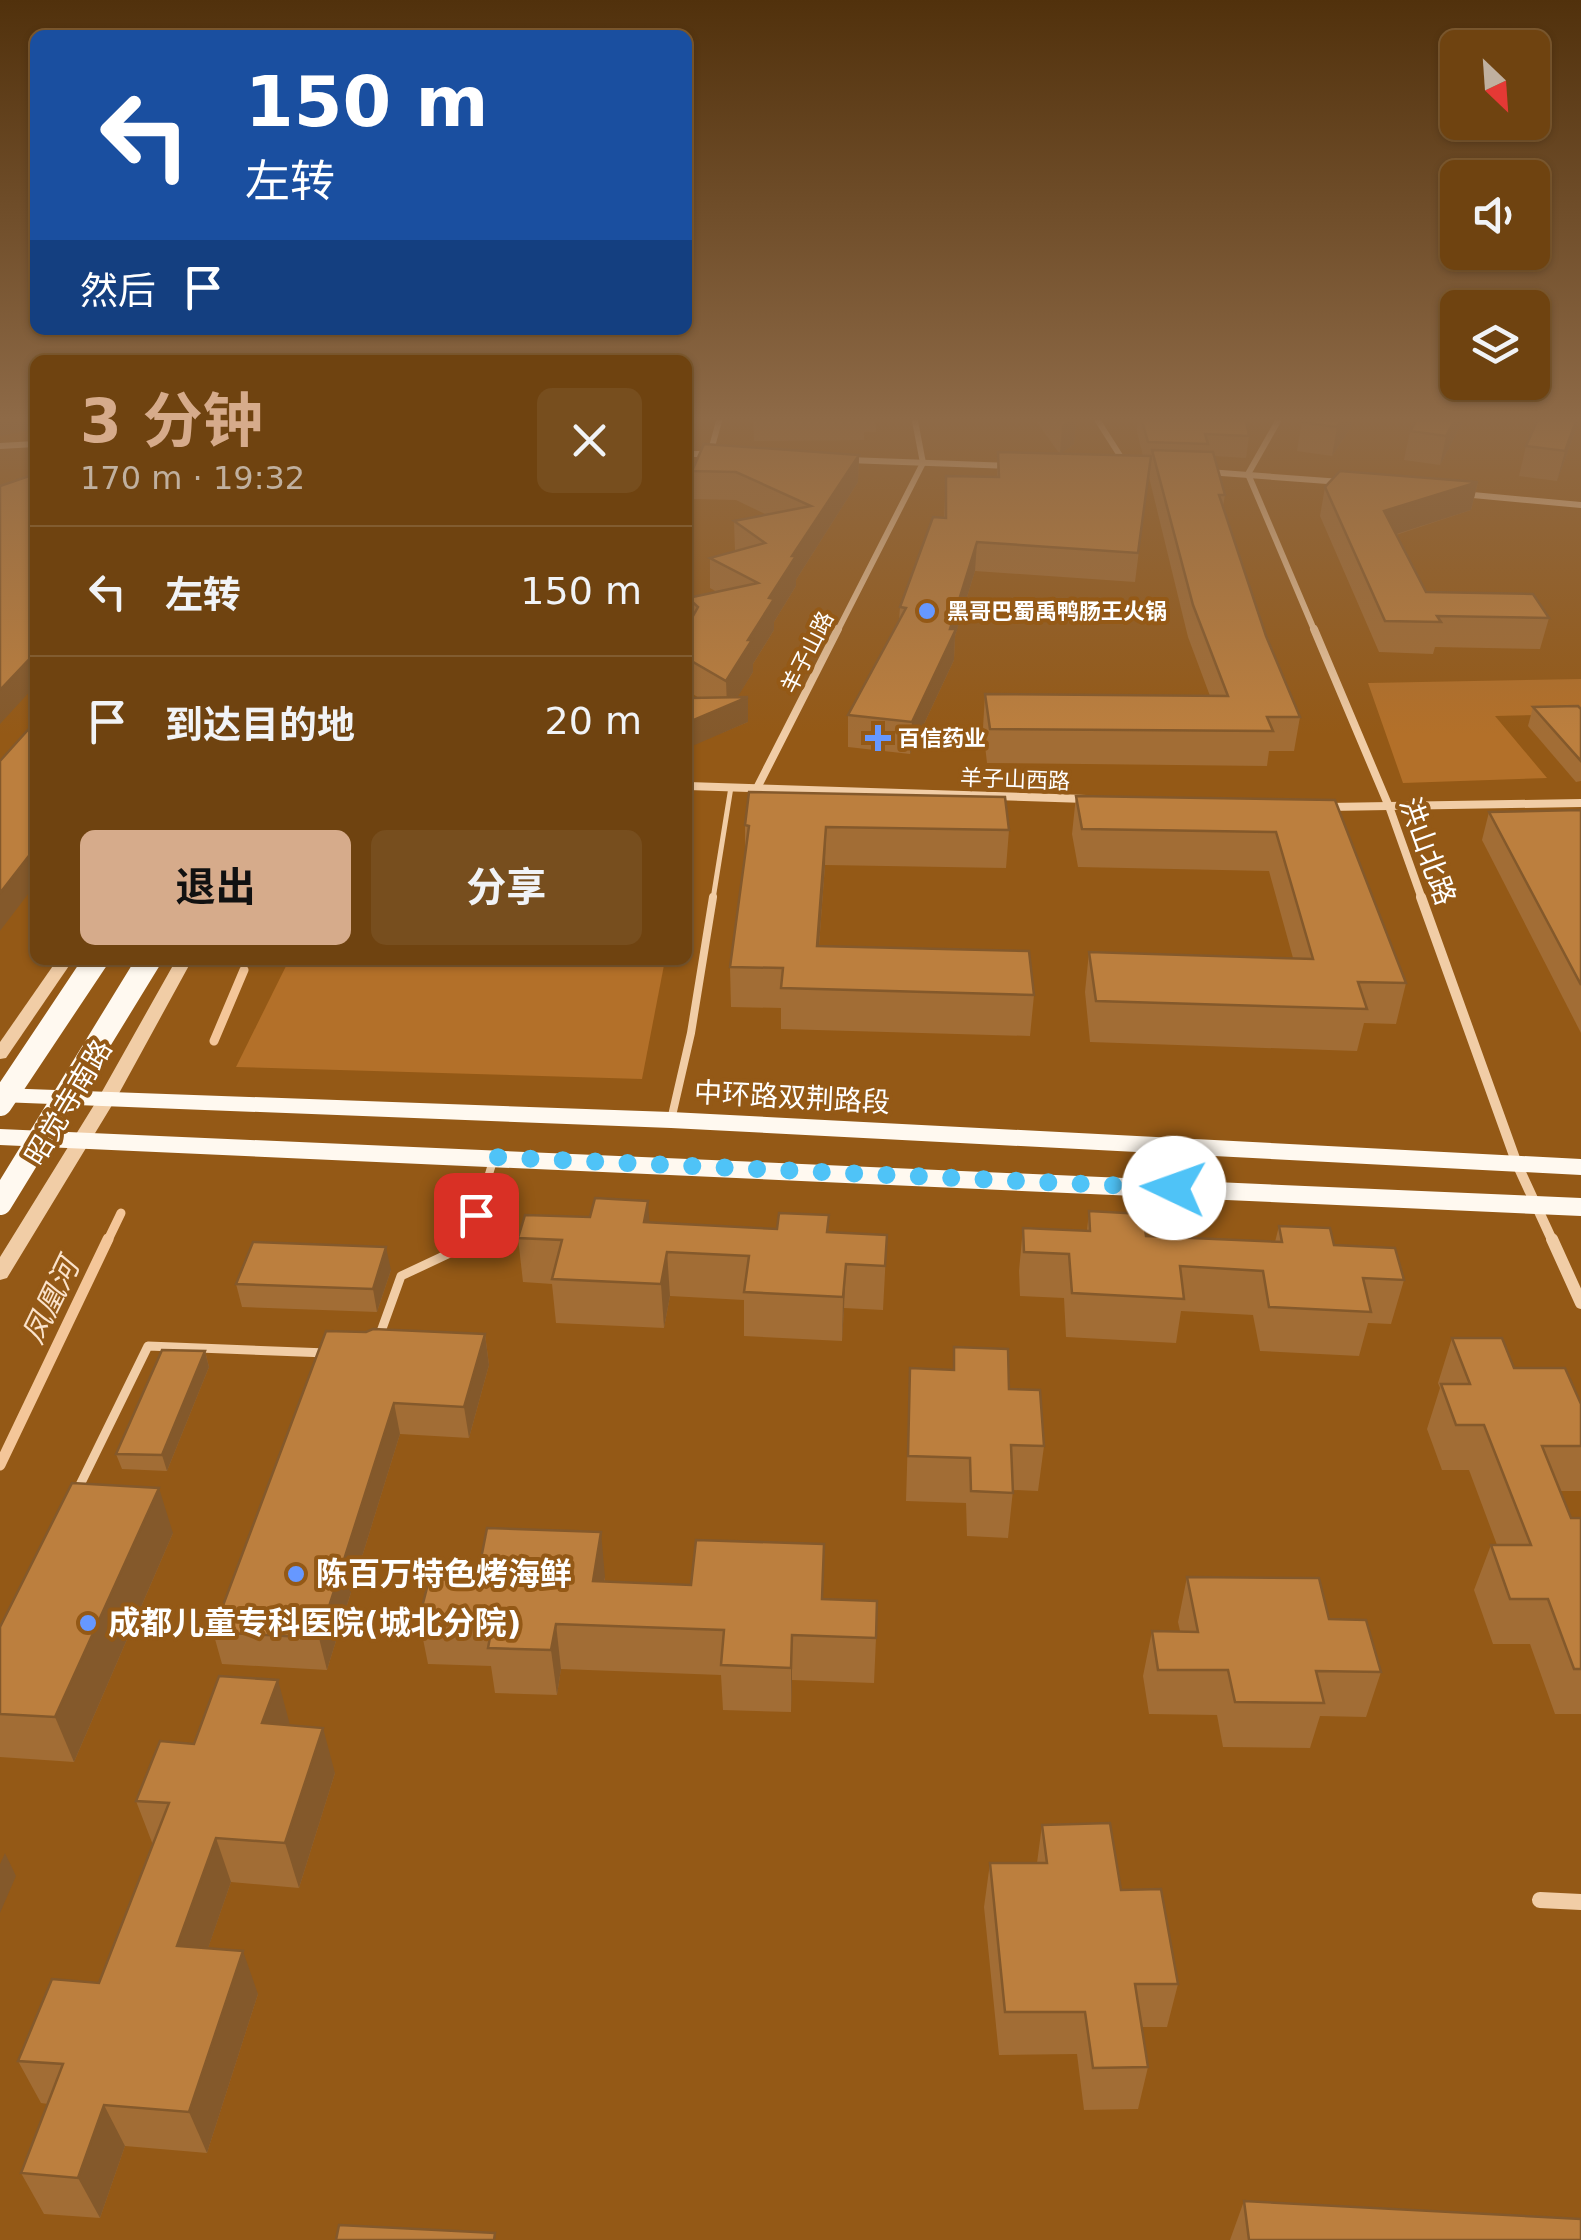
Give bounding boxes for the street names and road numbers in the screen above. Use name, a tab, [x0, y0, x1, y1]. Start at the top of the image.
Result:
street label: 羊子山路	[776, 607, 839, 697]
street label: 羊子山西路	[960, 765, 1070, 794]
street label: 洪山北路	[1393, 793, 1462, 909]
street label: 昭觉寺南路	[18, 1034, 119, 1171]
street label: 中环路双荆路段	[693, 1076, 891, 1119]

